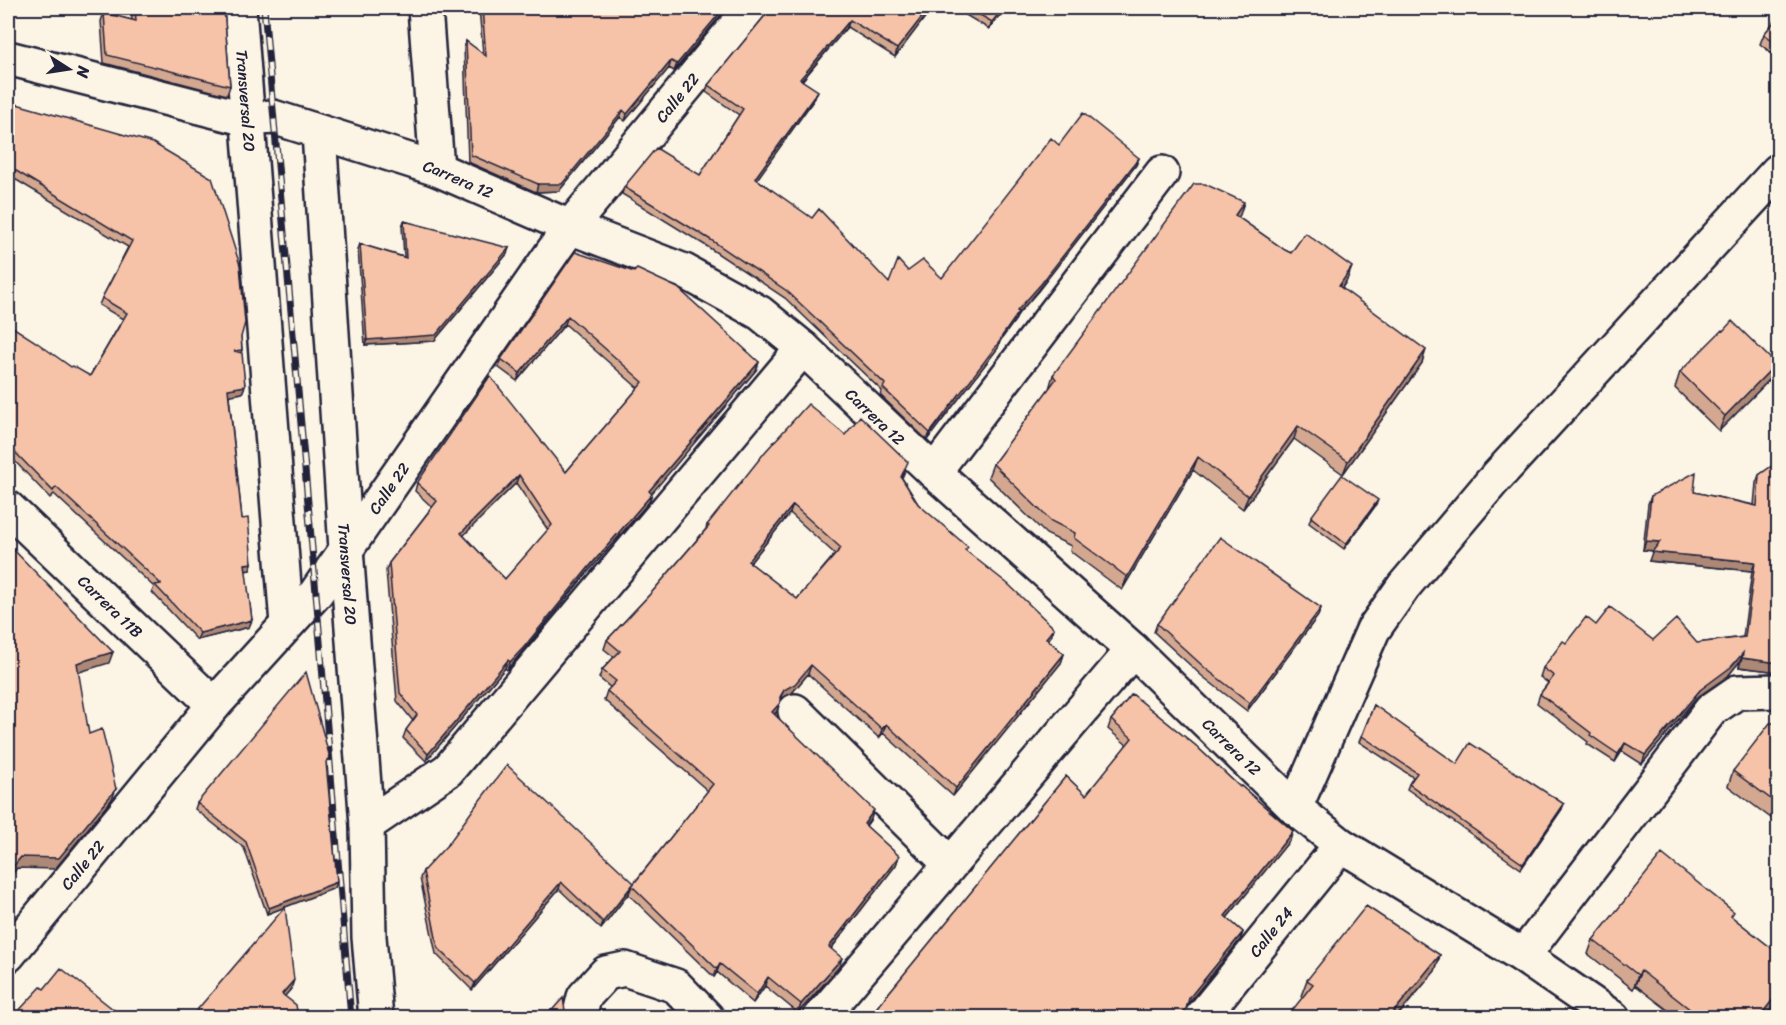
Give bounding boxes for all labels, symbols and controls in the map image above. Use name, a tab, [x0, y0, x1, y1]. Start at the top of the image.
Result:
north arrow	[39, 39, 99, 99]
street label: Transversal 20	[228, 49, 265, 153]
text: N	[68, 63, 99, 81]
street label: Calle 22	[647, 66, 707, 129]
street label: Carrera 12	[419, 151, 498, 206]
street label: Carrera 12	[838, 380, 912, 453]
street label: Calle 22	[360, 456, 417, 520]
street label: Transversal 20	[330, 522, 366, 626]
street label: Carrera 11B	[71, 567, 150, 645]
street label: Carrera 12	[1195, 710, 1269, 783]
street label: Calle 22	[53, 833, 112, 896]
street label: Calle 24	[1241, 900, 1301, 964]

